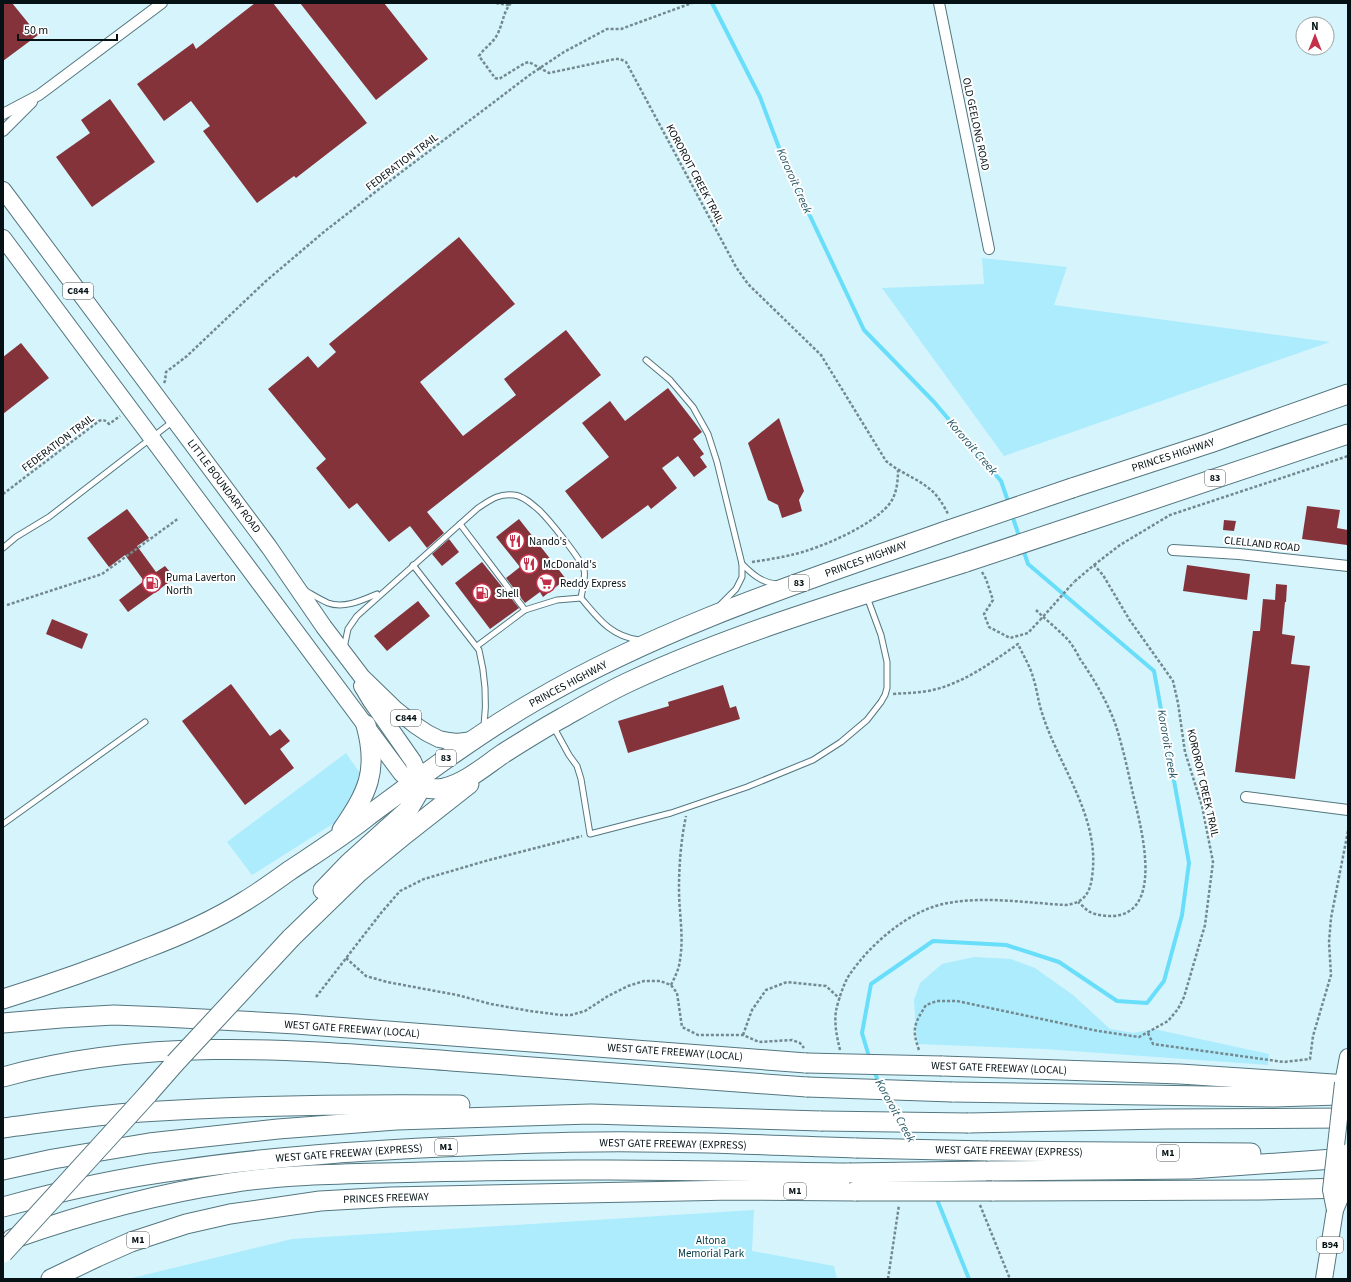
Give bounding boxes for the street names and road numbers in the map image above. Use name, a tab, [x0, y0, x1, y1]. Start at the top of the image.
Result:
street label: OLD GEELONG ROAD	[959, 76, 993, 172]
street label: KOROROIT CREEK TRAIL	[662, 122, 728, 227]
street label: FEDERATION TRAIL	[363, 129, 442, 194]
road number: C844	[63, 283, 93, 299]
street label: FEDERATION TRAIL	[19, 410, 98, 475]
street label: PRINCES HIGHWAY	[1130, 434, 1217, 475]
street label: LITTLE BOUNDARY ROAD	[184, 436, 264, 536]
road number: 83	[1205, 470, 1225, 486]
street label: CLELLAND ROAD	[1223, 533, 1301, 555]
street label: PRINCES HIGHWAY	[823, 537, 910, 581]
road number: 83	[789, 575, 809, 591]
street label: PRINCES HIGHWAY	[526, 657, 610, 711]
road number: C844	[391, 710, 421, 726]
street label: KOROROIT CREEK TRAIL	[1183, 727, 1223, 839]
road number: 83	[436, 750, 456, 766]
street label: WEST GATE FREEWAY (LOCAL)	[284, 1017, 420, 1041]
street label: WEST GATE FREEWAY (LOCAL)	[607, 1040, 743, 1064]
street label: WEST GATE FREEWAY (LOCAL)	[931, 1058, 1067, 1078]
street label: WEST GATE FREEWAY (EXPRESS)	[599, 1135, 747, 1153]
road number: M1	[435, 1139, 457, 1155]
street label: WEST GATE FREEWAY (EXPRESS)	[275, 1140, 423, 1166]
street label: WEST GATE FREEWAY (EXPRESS)	[935, 1142, 1083, 1160]
road number: M1	[1157, 1145, 1179, 1161]
road number: M1	[784, 1183, 806, 1199]
street label: PRINCES FREEWAY	[343, 1189, 430, 1207]
road number: M1	[127, 1232, 149, 1248]
road number: B94	[1317, 1237, 1343, 1253]

